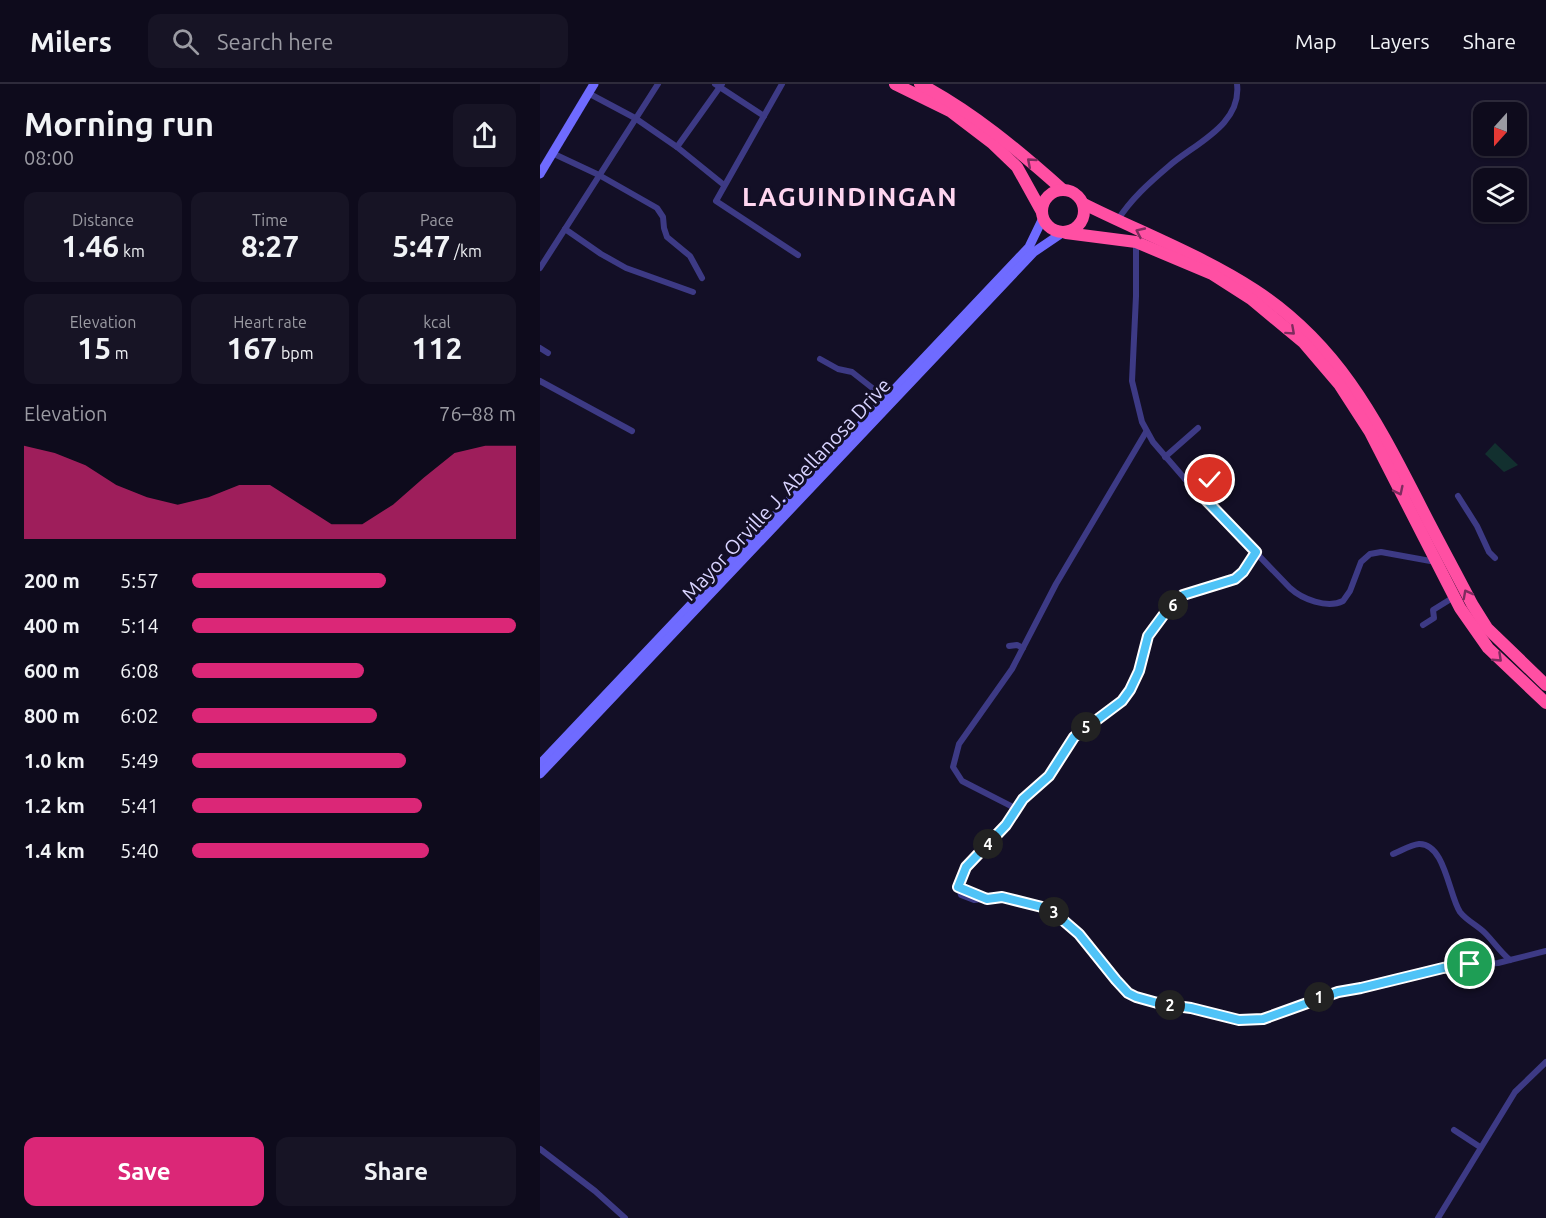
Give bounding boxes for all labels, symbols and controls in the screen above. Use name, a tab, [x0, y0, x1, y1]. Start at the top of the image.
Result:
search box	[148, 14, 568, 68]
icon: search	[169, 25, 202, 58]
text: Milers	[30, 26, 112, 57]
text: Search here	[217, 29, 333, 54]
text: Map	[1295, 29, 1336, 53]
text: Layers	[1369, 29, 1430, 53]
text: Share	[1463, 29, 1516, 53]
north arrow	[1473, 102, 1527, 156]
map controls	[1473, 102, 1527, 222]
button: share	[453, 104, 516, 167]
text: Morning run	[24, 105, 214, 142]
text: 08:00	[24, 146, 74, 169]
one-way arrow	[1028, 158, 1038, 169]
button: layers	[1473, 168, 1527, 222]
district label: LAGUINDINGAN	[742, 182, 958, 211]
text: Distance	[72, 211, 134, 229]
text: Time	[252, 211, 288, 229]
text: Pace	[420, 211, 454, 229]
one-way arrow	[1136, 227, 1147, 239]
text: 1.46	[61, 229, 119, 263]
text: 8:27	[241, 229, 299, 263]
text: 5:47	[392, 229, 450, 263]
text: km	[119, 242, 145, 260]
text: /km	[450, 242, 482, 260]
text: Elevation	[70, 313, 136, 331]
text: Heart rate	[233, 313, 307, 331]
text: kcal	[423, 313, 451, 331]
one-way arrow	[1284, 324, 1294, 335]
text: 15	[77, 331, 111, 365]
text: 167	[227, 331, 277, 365]
text: 112	[412, 331, 462, 365]
text: m	[111, 344, 129, 362]
text: bpm	[277, 344, 313, 362]
street label: Mayor Orville J. Abellanosa Drive	[677, 373, 895, 605]
text: Elevation	[24, 402, 107, 425]
text: 76–88 m	[439, 402, 516, 425]
pin	[1184, 454, 1235, 505]
icon: check	[1193, 463, 1226, 496]
one-way arrow	[1392, 485, 1403, 495]
text: 200 m	[24, 569, 80, 592]
text: 5:57	[120, 569, 159, 592]
pin: 6	[1158, 590, 1188, 620]
one-way arrow	[1463, 590, 1474, 600]
text: 6	[1168, 596, 1178, 614]
text: 400 m	[24, 614, 80, 637]
text: 5:14	[120, 614, 159, 637]
one-way arrow	[1492, 651, 1502, 662]
text: 600 m	[24, 659, 80, 682]
text: 6:08	[120, 659, 159, 682]
text: 800 m	[24, 704, 80, 727]
text: 6:02	[120, 704, 159, 727]
pin: 5	[1071, 712, 1101, 742]
text: 5	[1081, 718, 1091, 736]
text: 1.0 km	[24, 749, 85, 772]
text: 5:49	[120, 749, 159, 772]
text: 1.2 km	[24, 794, 85, 817]
text: 5:41	[120, 794, 159, 817]
pin: 4	[973, 829, 1003, 859]
text: 4	[983, 835, 993, 853]
text: 1.4 km	[24, 839, 85, 862]
text: 5:40	[120, 839, 159, 862]
pin: 3	[1039, 897, 1069, 927]
text: 3	[1049, 903, 1059, 921]
pin	[1444, 938, 1495, 989]
icon: arrive	[1453, 947, 1486, 980]
pin: 1	[1304, 982, 1334, 1012]
text: 1	[1314, 988, 1324, 1006]
pin: 2	[1155, 990, 1185, 1020]
text: 2	[1165, 996, 1175, 1014]
button: Save	[24, 1137, 264, 1206]
button: Share	[276, 1137, 516, 1206]

